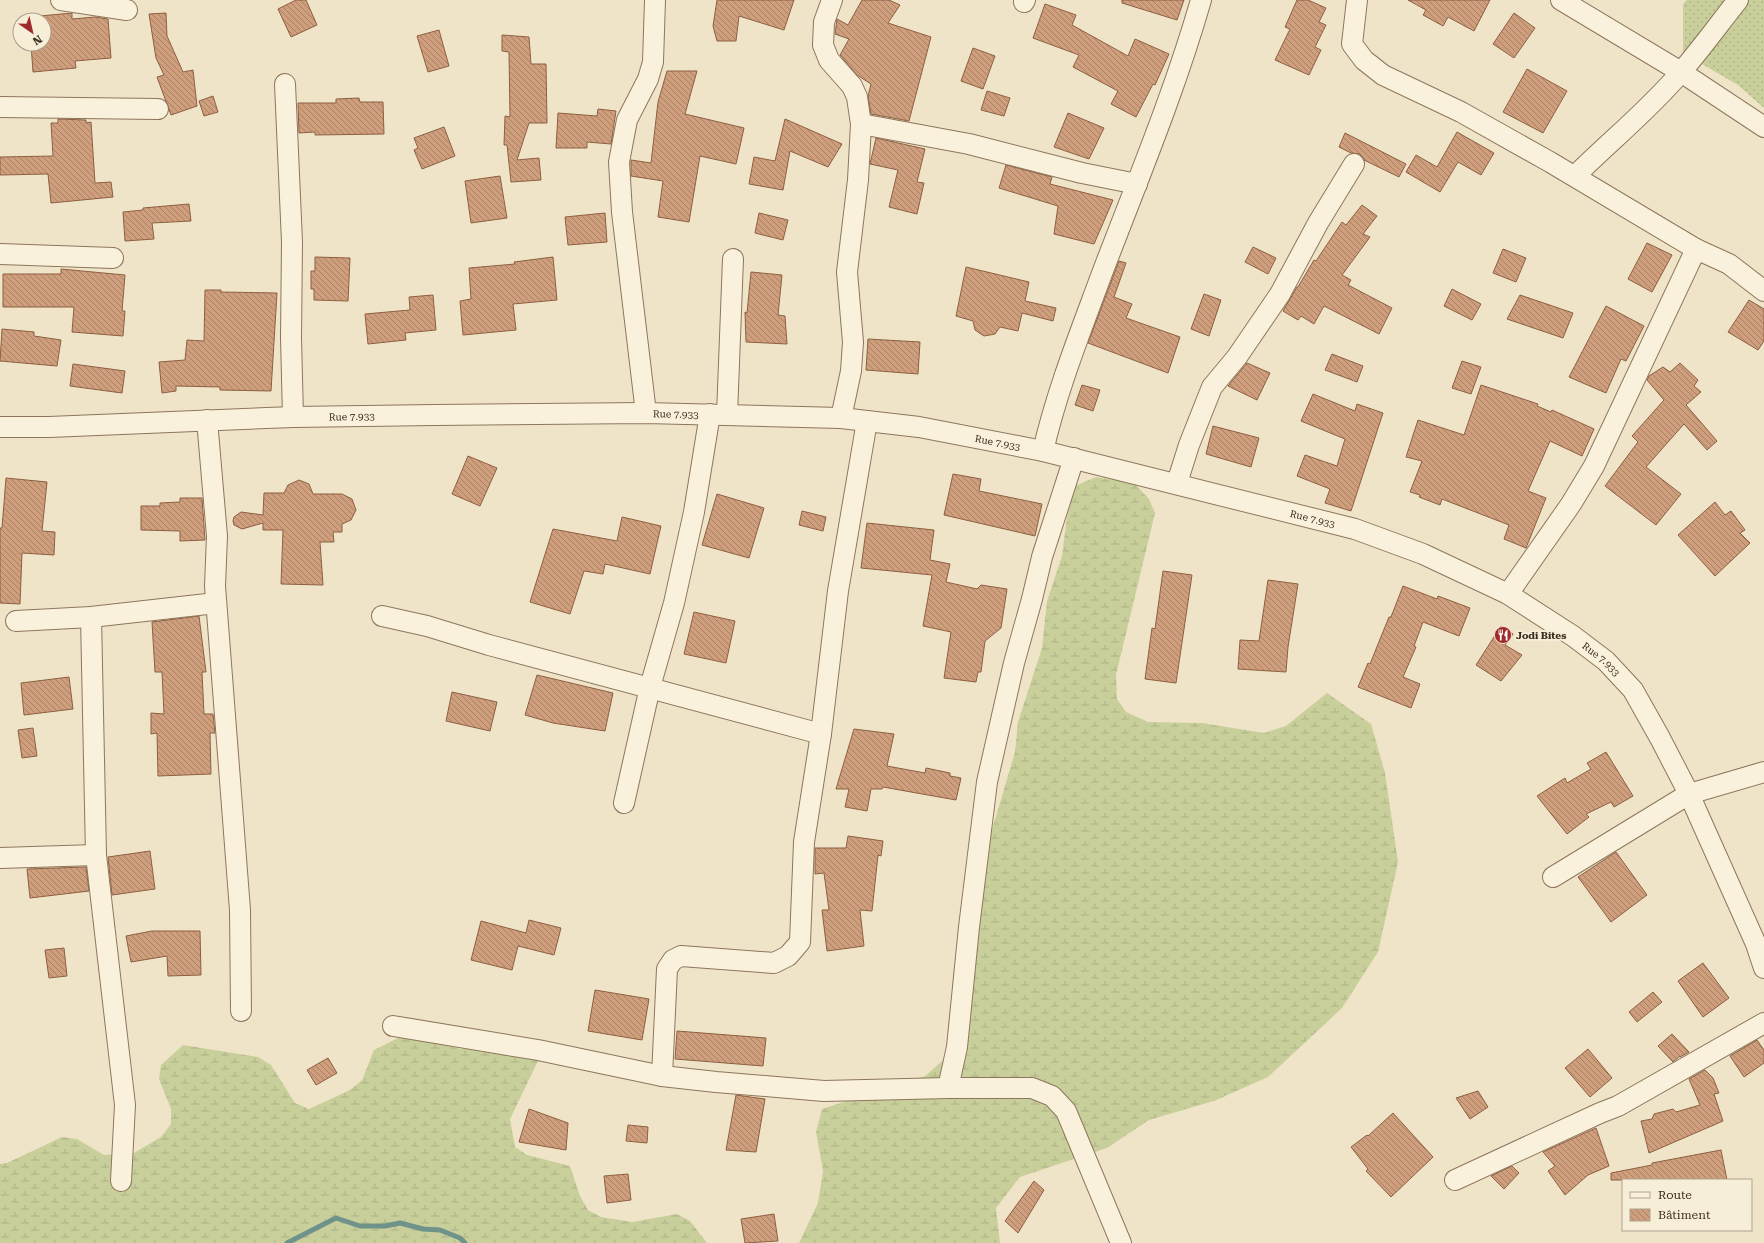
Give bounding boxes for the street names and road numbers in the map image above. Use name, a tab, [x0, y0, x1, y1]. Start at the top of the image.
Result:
street label: Rue 7.933	[653, 408, 699, 420]
street label: Rue 7.933	[329, 411, 375, 422]
street label: Rue 7.933	[974, 433, 1022, 453]
street label: Rue 7.933	[1289, 508, 1337, 530]
street label: Rue 7.933	[1580, 640, 1622, 679]

